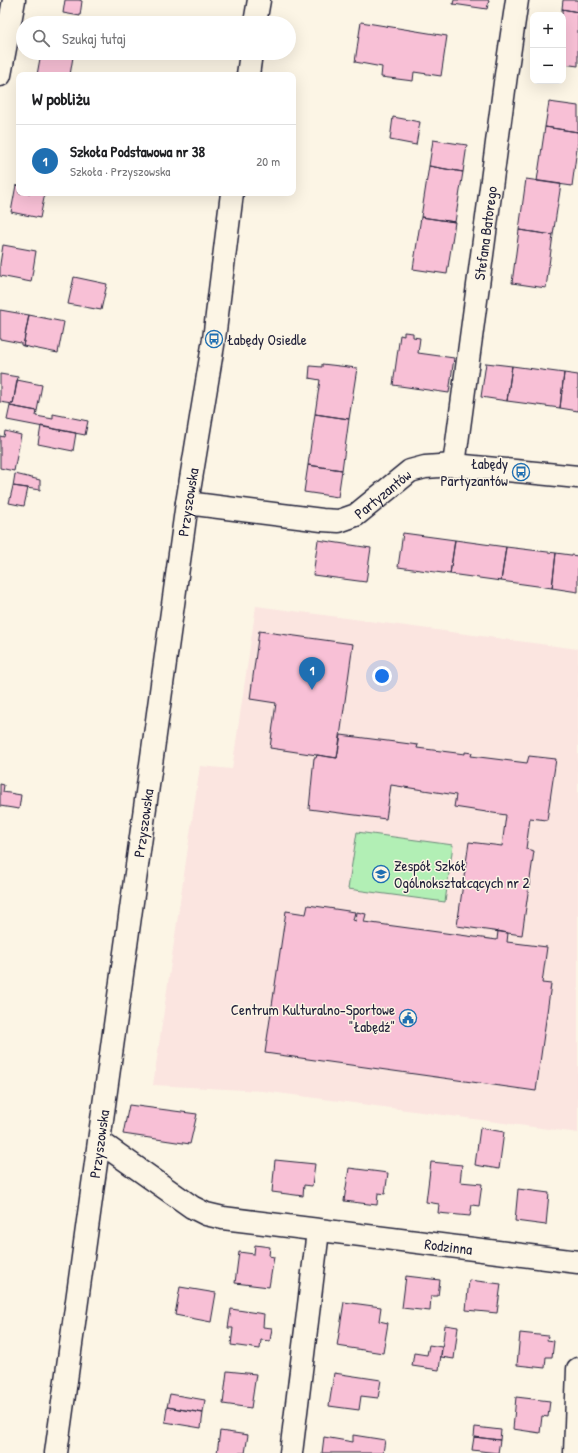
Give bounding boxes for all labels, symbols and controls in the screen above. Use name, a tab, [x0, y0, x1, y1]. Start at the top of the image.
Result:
map controls	[530, 12, 566, 84]
button: +	[530, 12, 566, 48]
search box	[16, 16, 296, 60]
icon: search	[30, 27, 52, 49]
text: Szukaj tutaj	[62, 28, 126, 49]
button: −	[530, 48, 566, 84]
text: W pobliżu	[32, 87, 90, 110]
text: Szkoła Podstawowa nr 38	[70, 141, 205, 162]
text: 1	[43, 152, 47, 170]
text: 20 m	[256, 152, 280, 170]
text: Szkoła · Przyszowska	[70, 162, 170, 180]
street label: Stefana Batorego	[468, 185, 502, 281]
bus stop icon: Łabędy Osiedle	[204, 329, 224, 349]
place label: Łabędy Osiedle	[227, 329, 307, 350]
place label: Łabędy Partyzantów	[440, 453, 508, 491]
bus stop icon: Łabędy Partyzantów	[511, 462, 531, 482]
street label: Partyzantów	[349, 464, 415, 523]
street label: Przyszowska	[172, 466, 203, 538]
pin: 1	[299, 657, 325, 690]
your location	[372, 666, 392, 686]
street label: Przyszowska	[128, 787, 158, 859]
place label: Zespół Szkół Ogólnokształcących nr 2	[394, 855, 530, 893]
school or university icon: Zespół Szkół Ogólnokształcących nr 2	[371, 864, 391, 884]
place label: Centrum Kulturalno-Sportowe "Łabędź"	[231, 999, 395, 1037]
public building icon: Centrum Kulturalno-Sportowe "Łabędź"	[398, 1008, 418, 1028]
street label: Przyszowska	[84, 1108, 114, 1179]
street label: Rodzinna	[423, 1233, 474, 1259]

